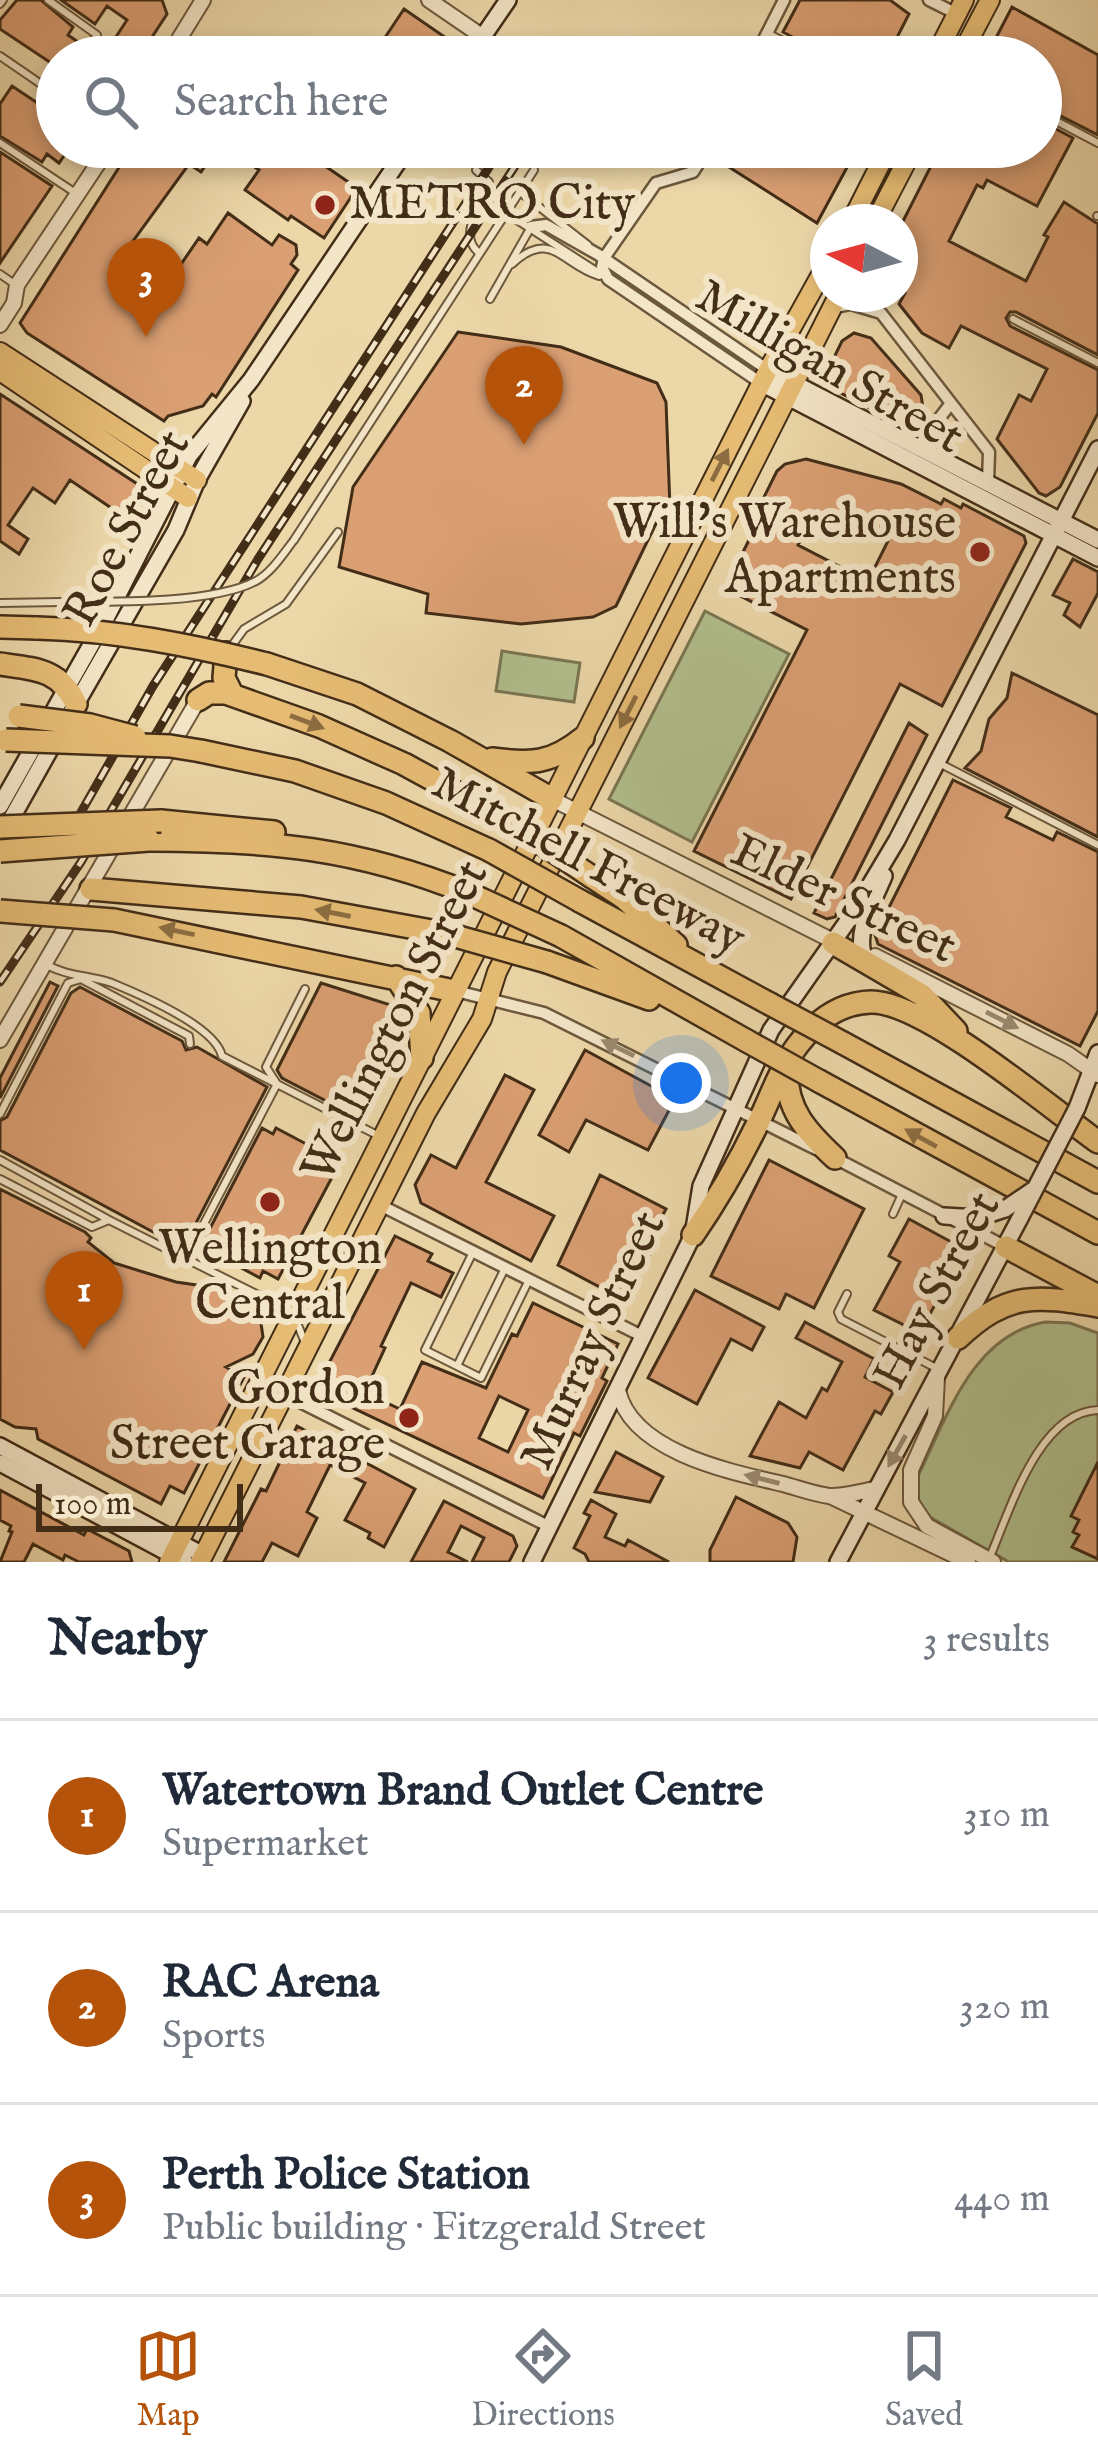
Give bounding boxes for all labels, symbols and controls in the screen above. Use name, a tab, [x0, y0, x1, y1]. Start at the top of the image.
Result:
search box	[36, 36, 1062, 168]
icon: search	[78, 69, 144, 135]
text: Search here	[174, 74, 388, 131]
place label: METRO City	[349, 175, 635, 235]
marker: METRO City	[312, 192, 338, 218]
north arrow	[810, 204, 918, 312]
pin: 3	[107, 238, 185, 337]
street label: Milligan Street	[684, 267, 974, 469]
pin: 2	[485, 346, 563, 445]
street label: Roe Street	[51, 420, 205, 638]
one-way arrow	[710, 448, 730, 482]
place label: Will's Warehouse Apartments	[613, 494, 956, 609]
marker: Will's Warehouse Apartments	[967, 539, 993, 565]
one-way arrow	[619, 695, 639, 729]
one-way arrow	[290, 714, 326, 733]
street label: Mitchell Freeway	[421, 754, 755, 970]
street label: Elder Street	[721, 822, 965, 978]
street label: Wellington Street	[289, 851, 503, 1193]
one-way arrow	[314, 903, 351, 922]
one-way arrow	[157, 920, 195, 939]
one-way arrow	[984, 1010, 1019, 1030]
one-way arrow	[600, 1038, 635, 1058]
your location	[651, 1053, 711, 1113]
one-way arrow	[905, 1128, 938, 1149]
street label: Hay Street	[861, 1182, 1015, 1400]
marker: Wellington Central	[257, 1189, 283, 1215]
street label: Murray Street	[508, 1202, 680, 1480]
place label: Wellington Central	[158, 1220, 382, 1335]
pin: 1	[45, 1251, 123, 1350]
place label: Gordon Street Garage	[110, 1360, 385, 1475]
marker: Gordon Street Garage	[396, 1405, 422, 1431]
one-way arrow	[887, 1433, 908, 1468]
one-way arrow	[743, 1469, 780, 1488]
scale bar	[36, 1478, 243, 1531]
text: 100 m	[54, 1484, 131, 1526]
text: Nearby	[48, 1608, 207, 1673]
text: 3 results	[923, 1616, 1050, 1665]
text: Watertown Brand Outlet Centre	[162, 1763, 764, 1820]
text: 1	[80, 1791, 94, 1840]
text: 310 m	[963, 1791, 1050, 1840]
text: Supermarket	[162, 1820, 369, 1869]
text: RAC Arena	[162, 1955, 379, 2012]
text: 2	[78, 1983, 96, 2032]
text: 320 m	[959, 1983, 1050, 2032]
text: Sports	[162, 2012, 265, 2061]
text: Perth Police Station	[162, 2147, 530, 2204]
text: 3	[80, 2175, 94, 2224]
text: 440 m	[954, 2175, 1050, 2224]
text: Public building · Fitzgerald Street	[162, 2204, 706, 2253]
tab: Map	[135, 2323, 201, 2437]
tab: Directions	[471, 2323, 615, 2437]
tab: Saved	[885, 2323, 963, 2437]

